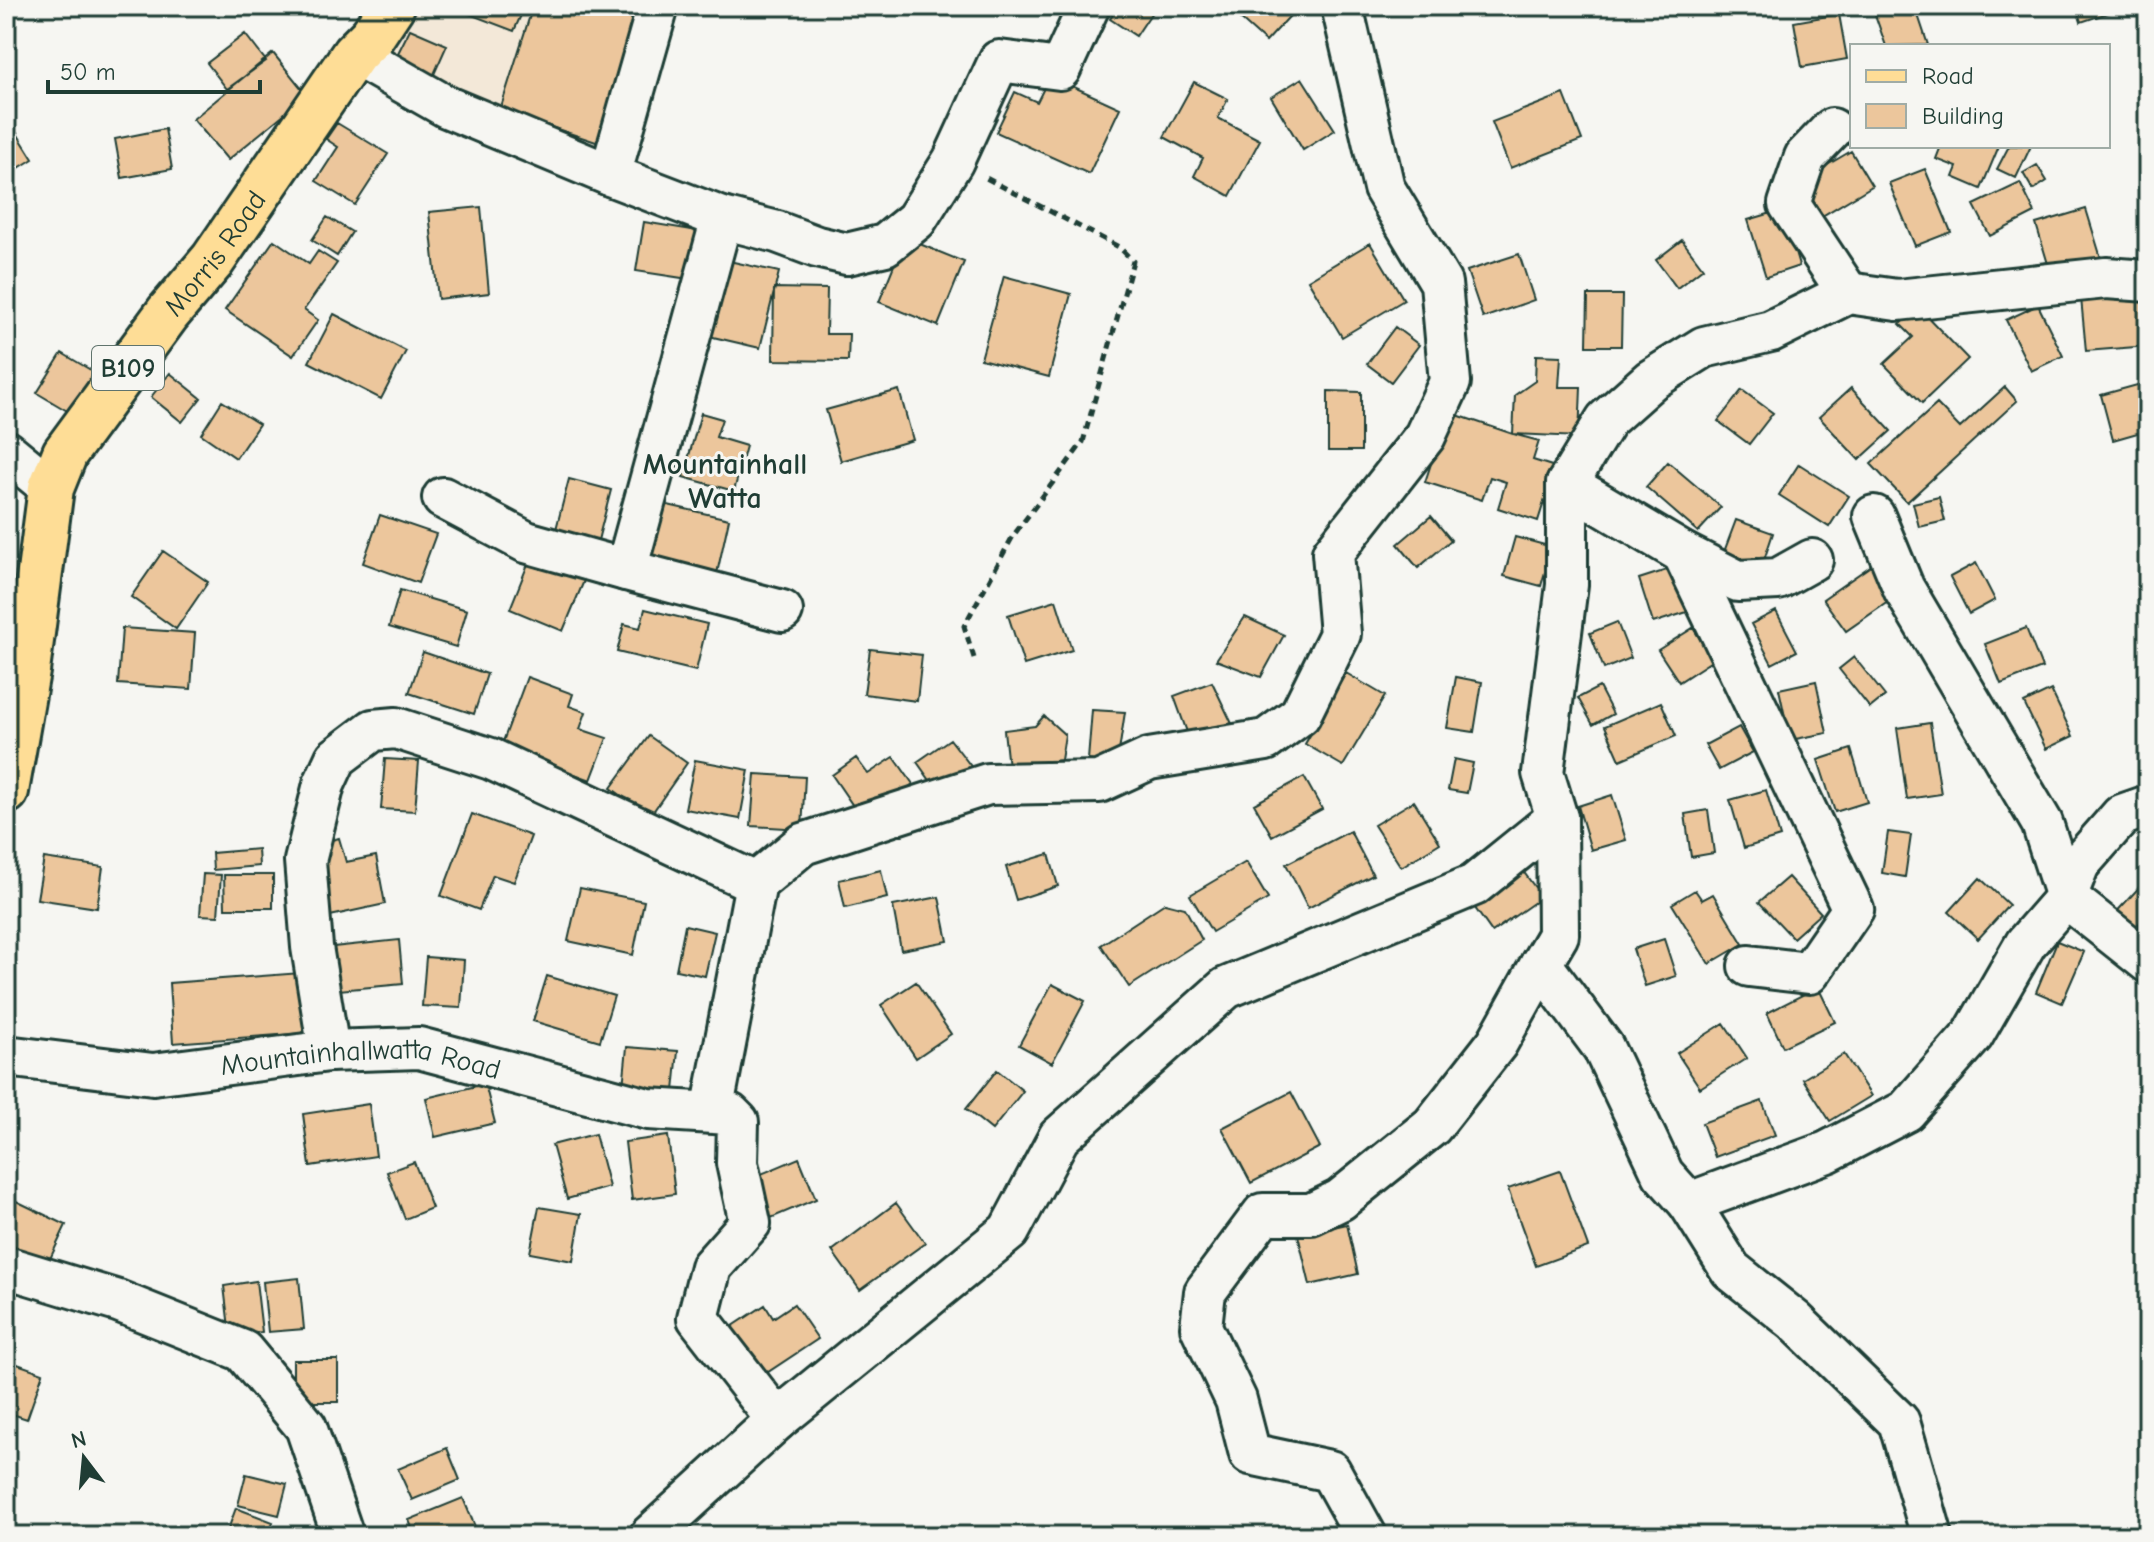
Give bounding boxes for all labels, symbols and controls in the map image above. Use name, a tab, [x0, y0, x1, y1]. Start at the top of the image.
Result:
scale bar	[48, 44, 260, 94]
legend	[1850, 44, 2110, 148]
text: 50 m	[60, 58, 116, 86]
text: Road	[1922, 62, 1974, 90]
text: Building	[1922, 102, 2004, 130]
street label: Morris Road	[158, 185, 273, 323]
road number: B109	[92, 346, 164, 390]
district label: Mountainhall Watta	[643, 447, 807, 516]
street label: Mountainhallwatta Road	[219, 1033, 504, 1086]
north arrow	[44, 1418, 124, 1498]
text: N	[68, 1425, 89, 1454]

